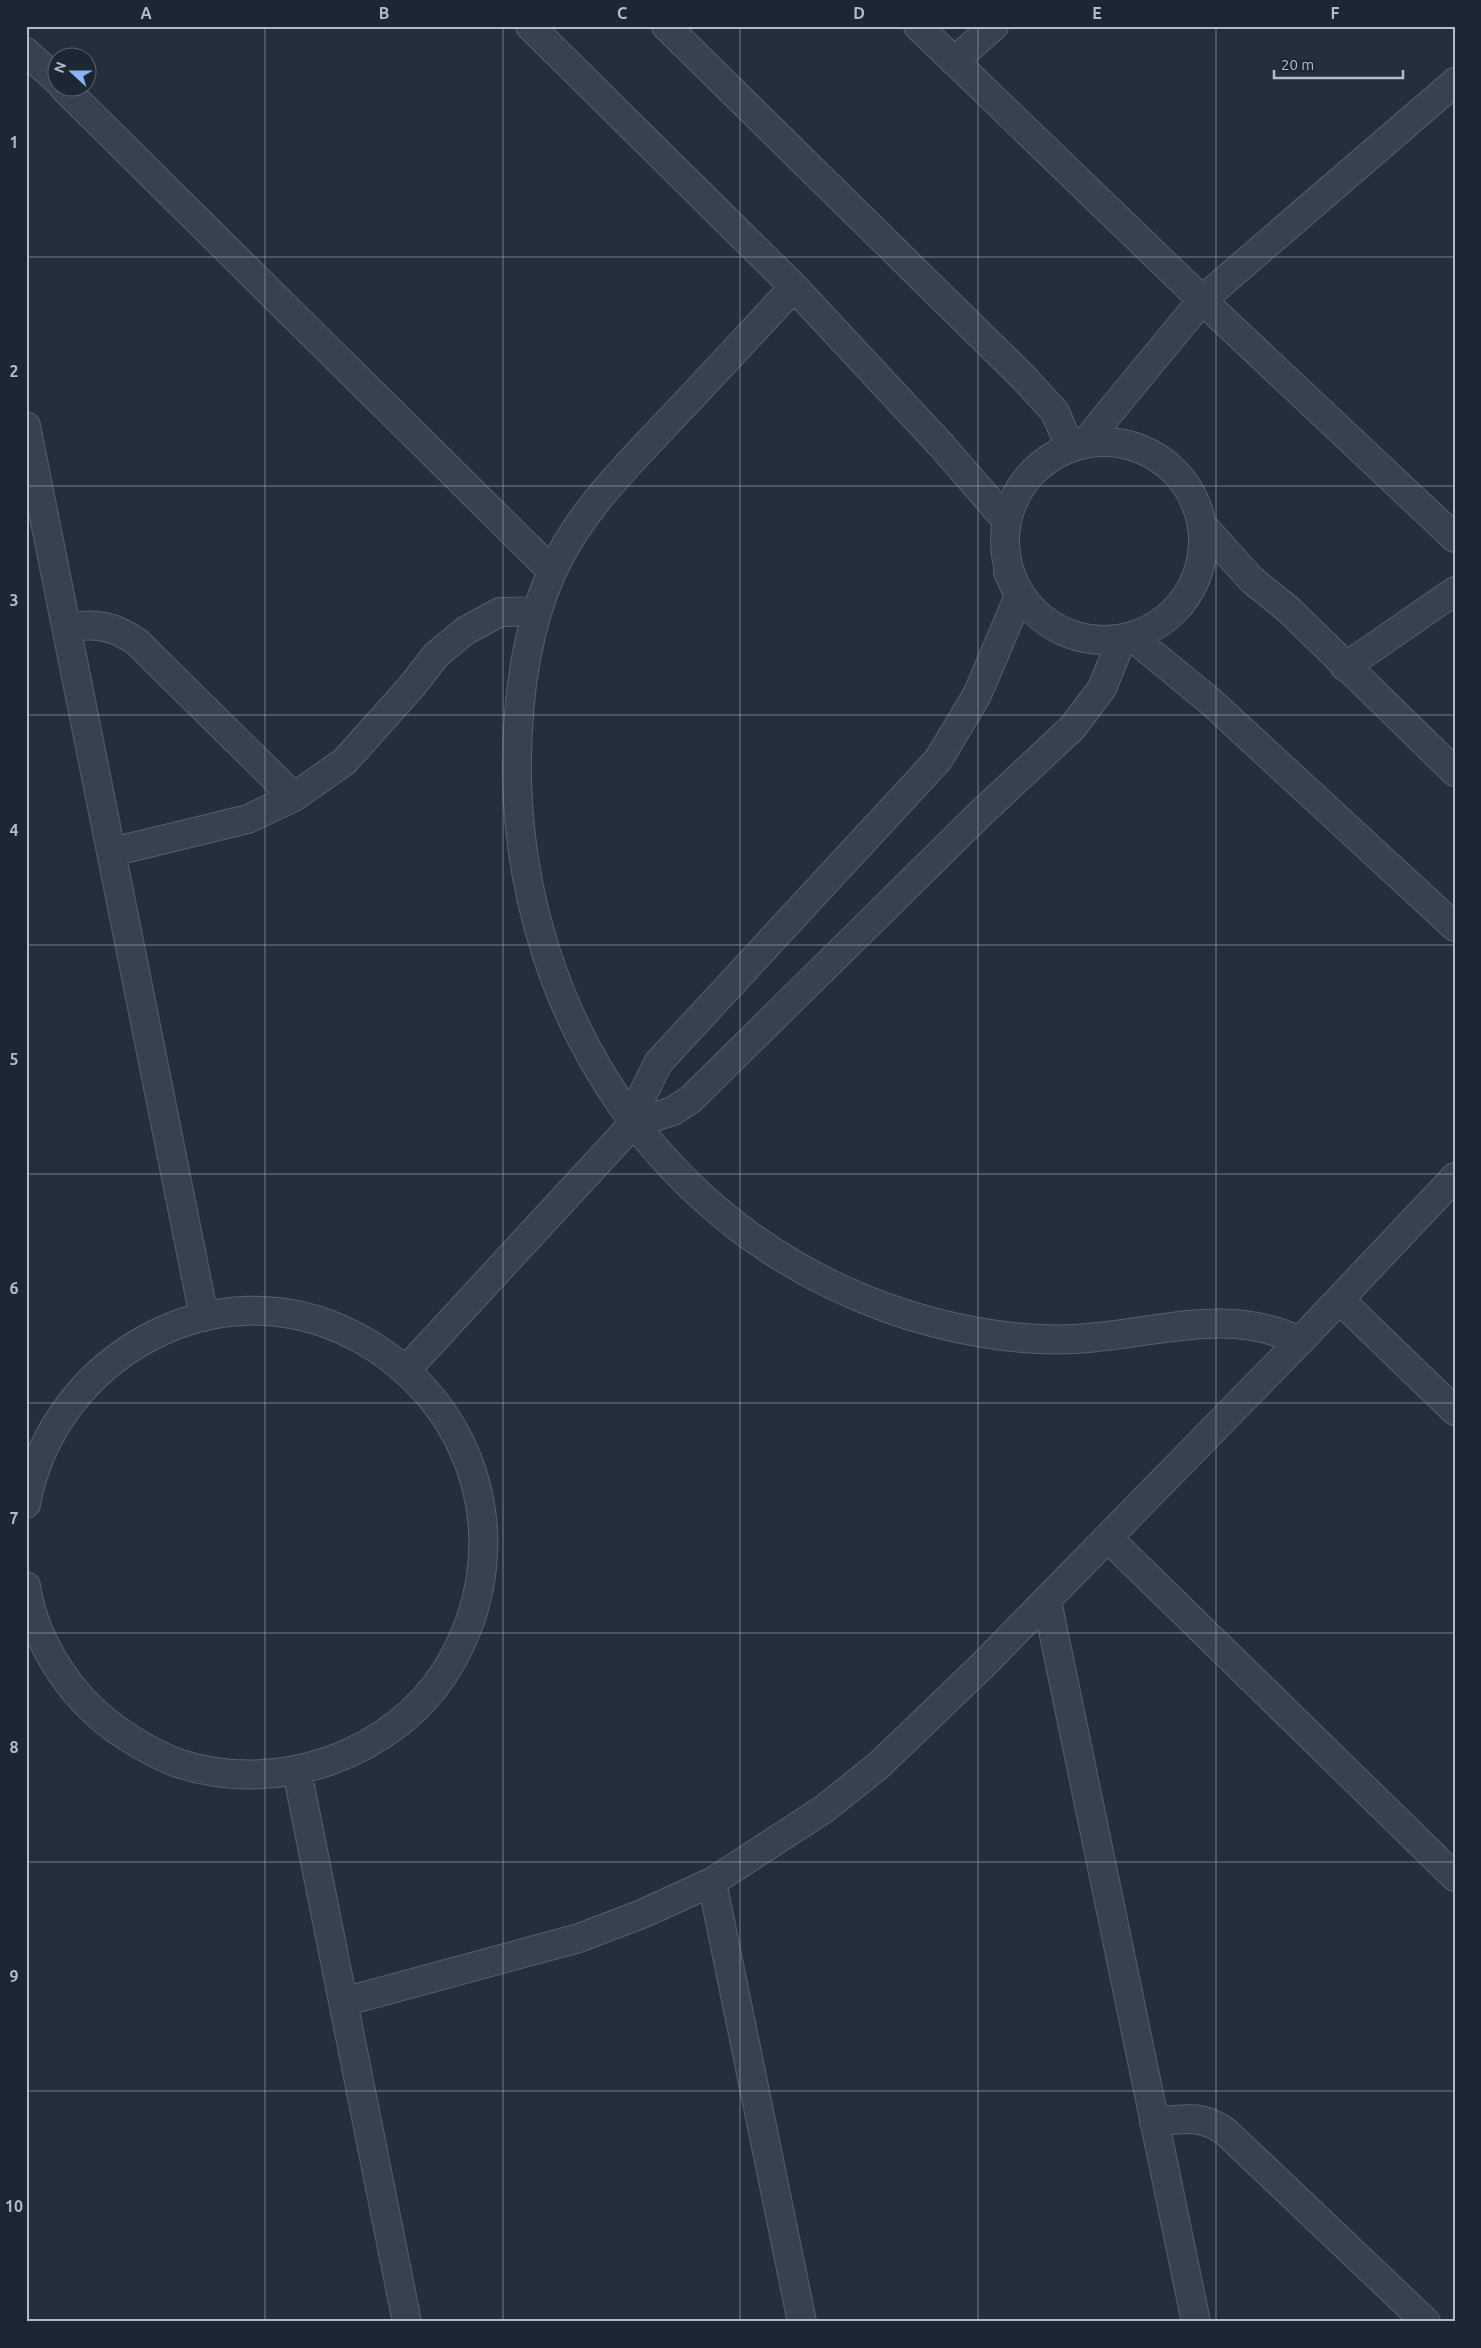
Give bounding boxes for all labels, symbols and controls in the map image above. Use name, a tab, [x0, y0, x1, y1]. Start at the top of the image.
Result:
text: A	[140, 4, 152, 22]
text: B	[379, 4, 389, 22]
text: C	[617, 4, 627, 22]
text: D	[853, 4, 865, 22]
text: E	[1092, 4, 1102, 22]
text: F	[1331, 4, 1340, 22]
north arrow	[48, 48, 98, 98]
scale bar	[1274, 48, 1402, 80]
text: 20 m	[1281, 56, 1314, 73]
text: N	[51, 60, 69, 75]
text: 1	[9, 133, 19, 151]
text: 2	[9, 362, 19, 380]
text: 3	[9, 591, 19, 609]
text: 4	[9, 821, 19, 839]
text: 5	[9, 1050, 19, 1068]
text: 6	[9, 1279, 19, 1297]
text: 7	[9, 1509, 19, 1527]
text: 8	[9, 1738, 19, 1756]
text: 9	[9, 1967, 19, 1985]
text: 10	[5, 2197, 23, 2215]

